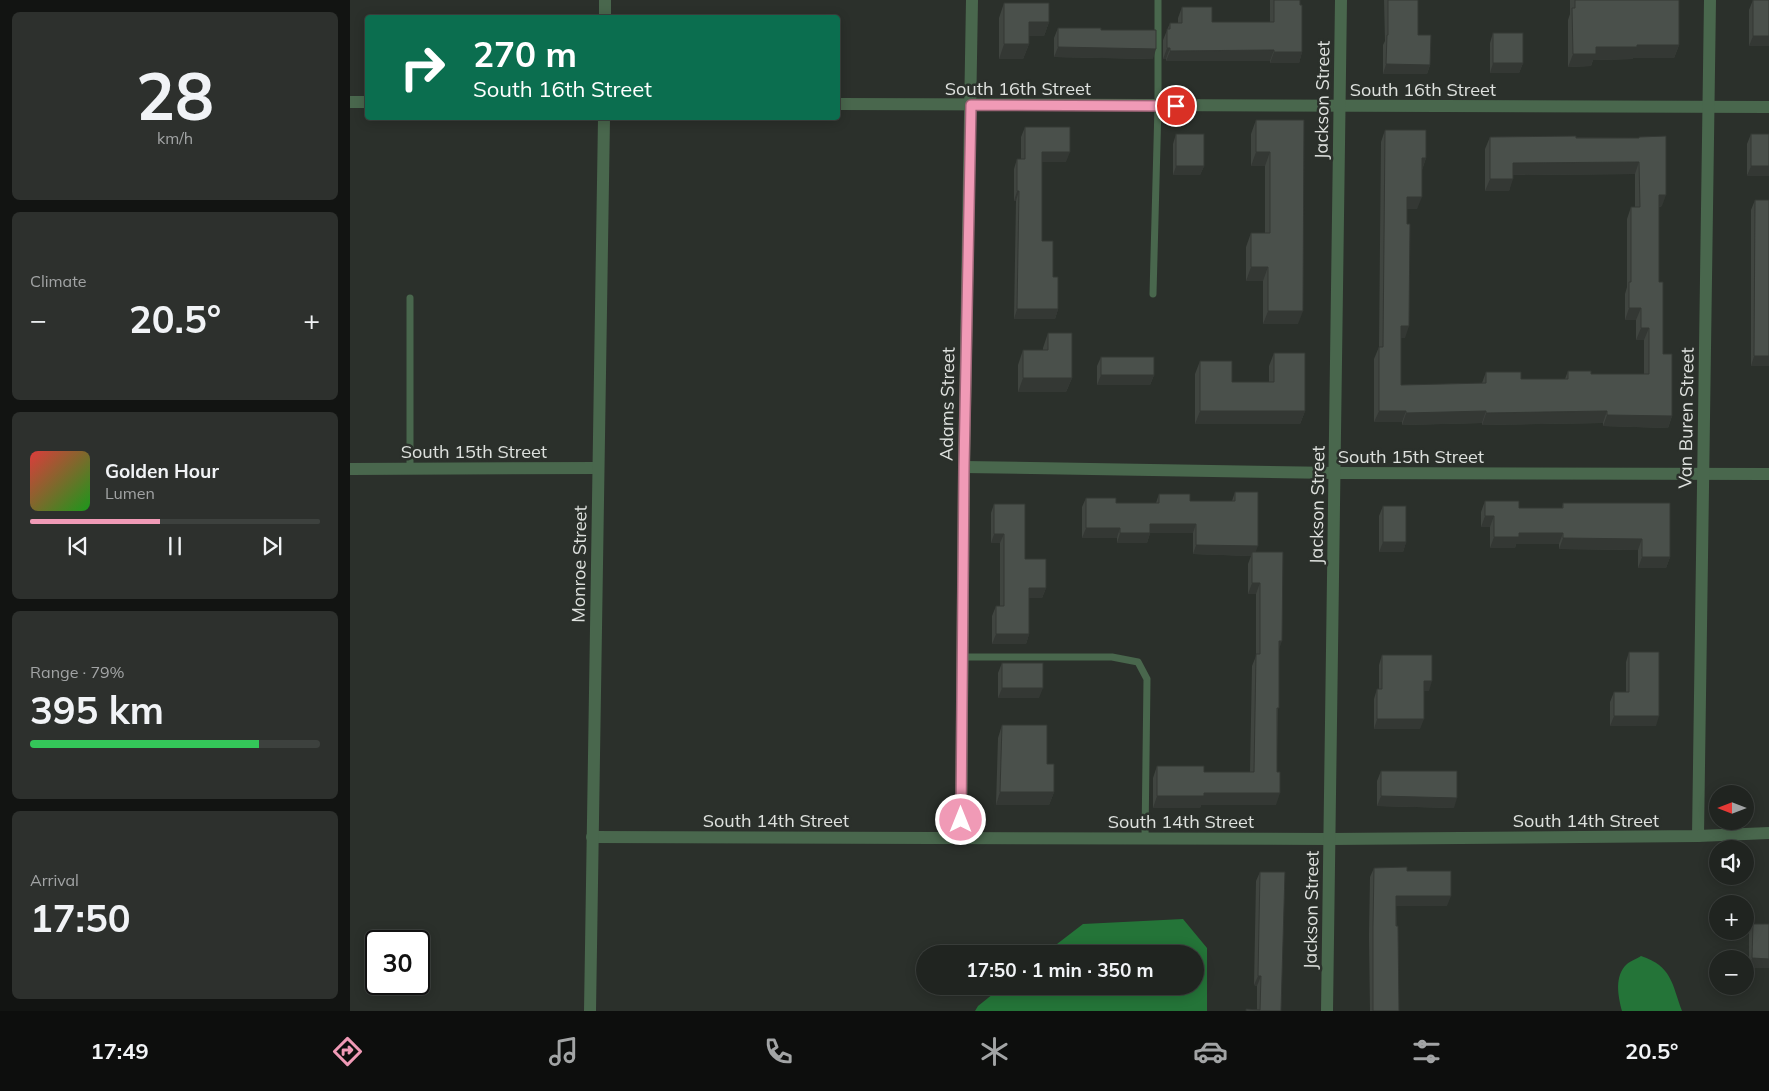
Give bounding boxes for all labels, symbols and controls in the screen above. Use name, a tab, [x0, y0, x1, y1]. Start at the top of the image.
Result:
text: 270 m	[473, 32, 577, 76]
icon: right	[390, 35, 455, 100]
street label: Jackson Street	[1309, 40, 1335, 160]
text: 28	[136, 55, 214, 136]
text: South 16th Street	[473, 75, 652, 103]
street label: South 16th Street	[945, 77, 1091, 100]
street label: South 16th Street	[1350, 78, 1496, 101]
pin	[1155, 85, 1197, 127]
icon: arrive	[1162, 92, 1190, 120]
text: km/h	[157, 128, 193, 148]
text: Climate	[30, 271, 86, 291]
text: 20.5°	[129, 295, 221, 343]
text: −	[30, 302, 47, 337]
text: +	[303, 302, 320, 337]
street label: Adams Street	[935, 347, 959, 461]
street label: Van Buren Street	[1673, 347, 1699, 489]
street label: South 15th Street	[401, 440, 547, 463]
street label: Jackson Street	[1304, 445, 1330, 565]
street label: South 15th Street	[1338, 445, 1484, 468]
text: Golden Hour	[105, 459, 219, 483]
text: Lumen	[105, 483, 155, 503]
street label: Monroe Street	[566, 505, 592, 623]
icon: previous	[64, 532, 92, 560]
icon: pause	[161, 532, 189, 560]
icon: next	[258, 532, 286, 560]
text: Range · 79%	[30, 662, 125, 682]
text: 395 km	[30, 686, 164, 734]
north arrow	[1709, 785, 1754, 830]
map controls	[1709, 785, 1754, 995]
position arrow	[934, 793, 986, 845]
street label: South 14th Street	[703, 809, 849, 832]
street label: South 14th Street	[1513, 809, 1659, 832]
street label: South 14th Street	[1108, 810, 1254, 833]
button: sound	[1709, 840, 1754, 885]
street label: Jackson Street	[1298, 850, 1324, 970]
text: Arrival	[30, 870, 79, 890]
text: 17:50	[30, 894, 131, 942]
button: +	[1709, 895, 1754, 940]
speed limit sign: 30	[365, 930, 430, 995]
button: −	[1709, 950, 1754, 995]
text: 17:50 · 1 min · 350 m	[966, 958, 1154, 982]
icon: directions	[330, 1034, 365, 1069]
icon: music	[546, 1034, 581, 1069]
icon: phone	[761, 1034, 796, 1069]
icon: climate	[977, 1034, 1012, 1069]
icon: car	[1193, 1034, 1228, 1069]
icon: filters	[1409, 1034, 1444, 1069]
text: 17:49	[90, 1037, 149, 1065]
text: 20.5°	[1625, 1037, 1678, 1065]

